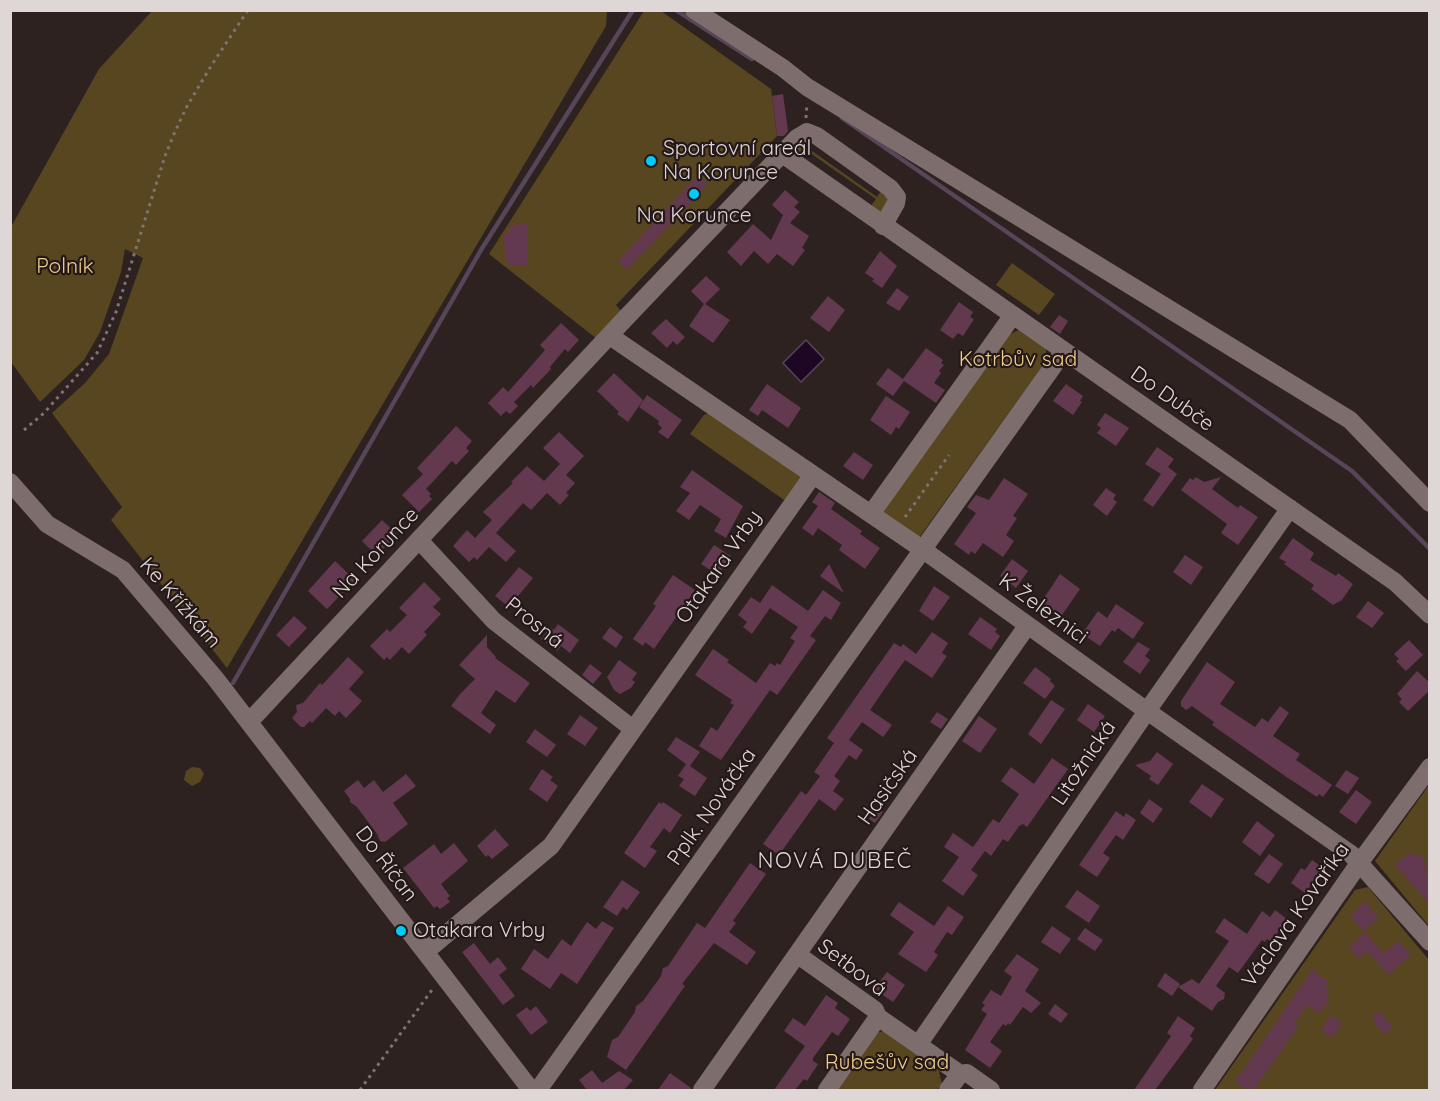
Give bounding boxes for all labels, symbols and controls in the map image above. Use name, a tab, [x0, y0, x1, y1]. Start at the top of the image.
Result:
place label: Sportovní areál Na Korunce	[663, 136, 811, 186]
marker: Sportovní areál Na Korunce	[644, 154, 658, 168]
marker: Na Korunce	[687, 187, 701, 201]
place label: Na Korunce	[636, 203, 752, 229]
park label: Polník	[36, 254, 94, 280]
park label: Kotrbův sad	[959, 347, 1077, 373]
street label: Do Dubče	[1125, 361, 1219, 437]
street label: Na Korunce	[328, 502, 424, 604]
street label: Otakara Vrby	[671, 505, 767, 629]
street label: Ke Křížkám	[134, 553, 226, 653]
street label: K Železnici	[994, 568, 1092, 650]
street label: Prosná	[500, 592, 568, 654]
street label: Litožnická	[1046, 716, 1122, 810]
street label: Pplk. Nováčka	[662, 744, 762, 870]
street label: Hasičská	[853, 744, 923, 830]
street label: Do Říčan	[349, 821, 423, 907]
street label: Václava Kovaříka	[1237, 838, 1355, 992]
district label: NOVÁ DUBEČ	[757, 848, 913, 874]
place label: Otakara Vrby	[413, 918, 546, 944]
marker: Otakara Vrby	[394, 924, 408, 938]
street label: Setbová	[813, 934, 891, 1002]
park label: Rubešův sad	[825, 1050, 949, 1076]

